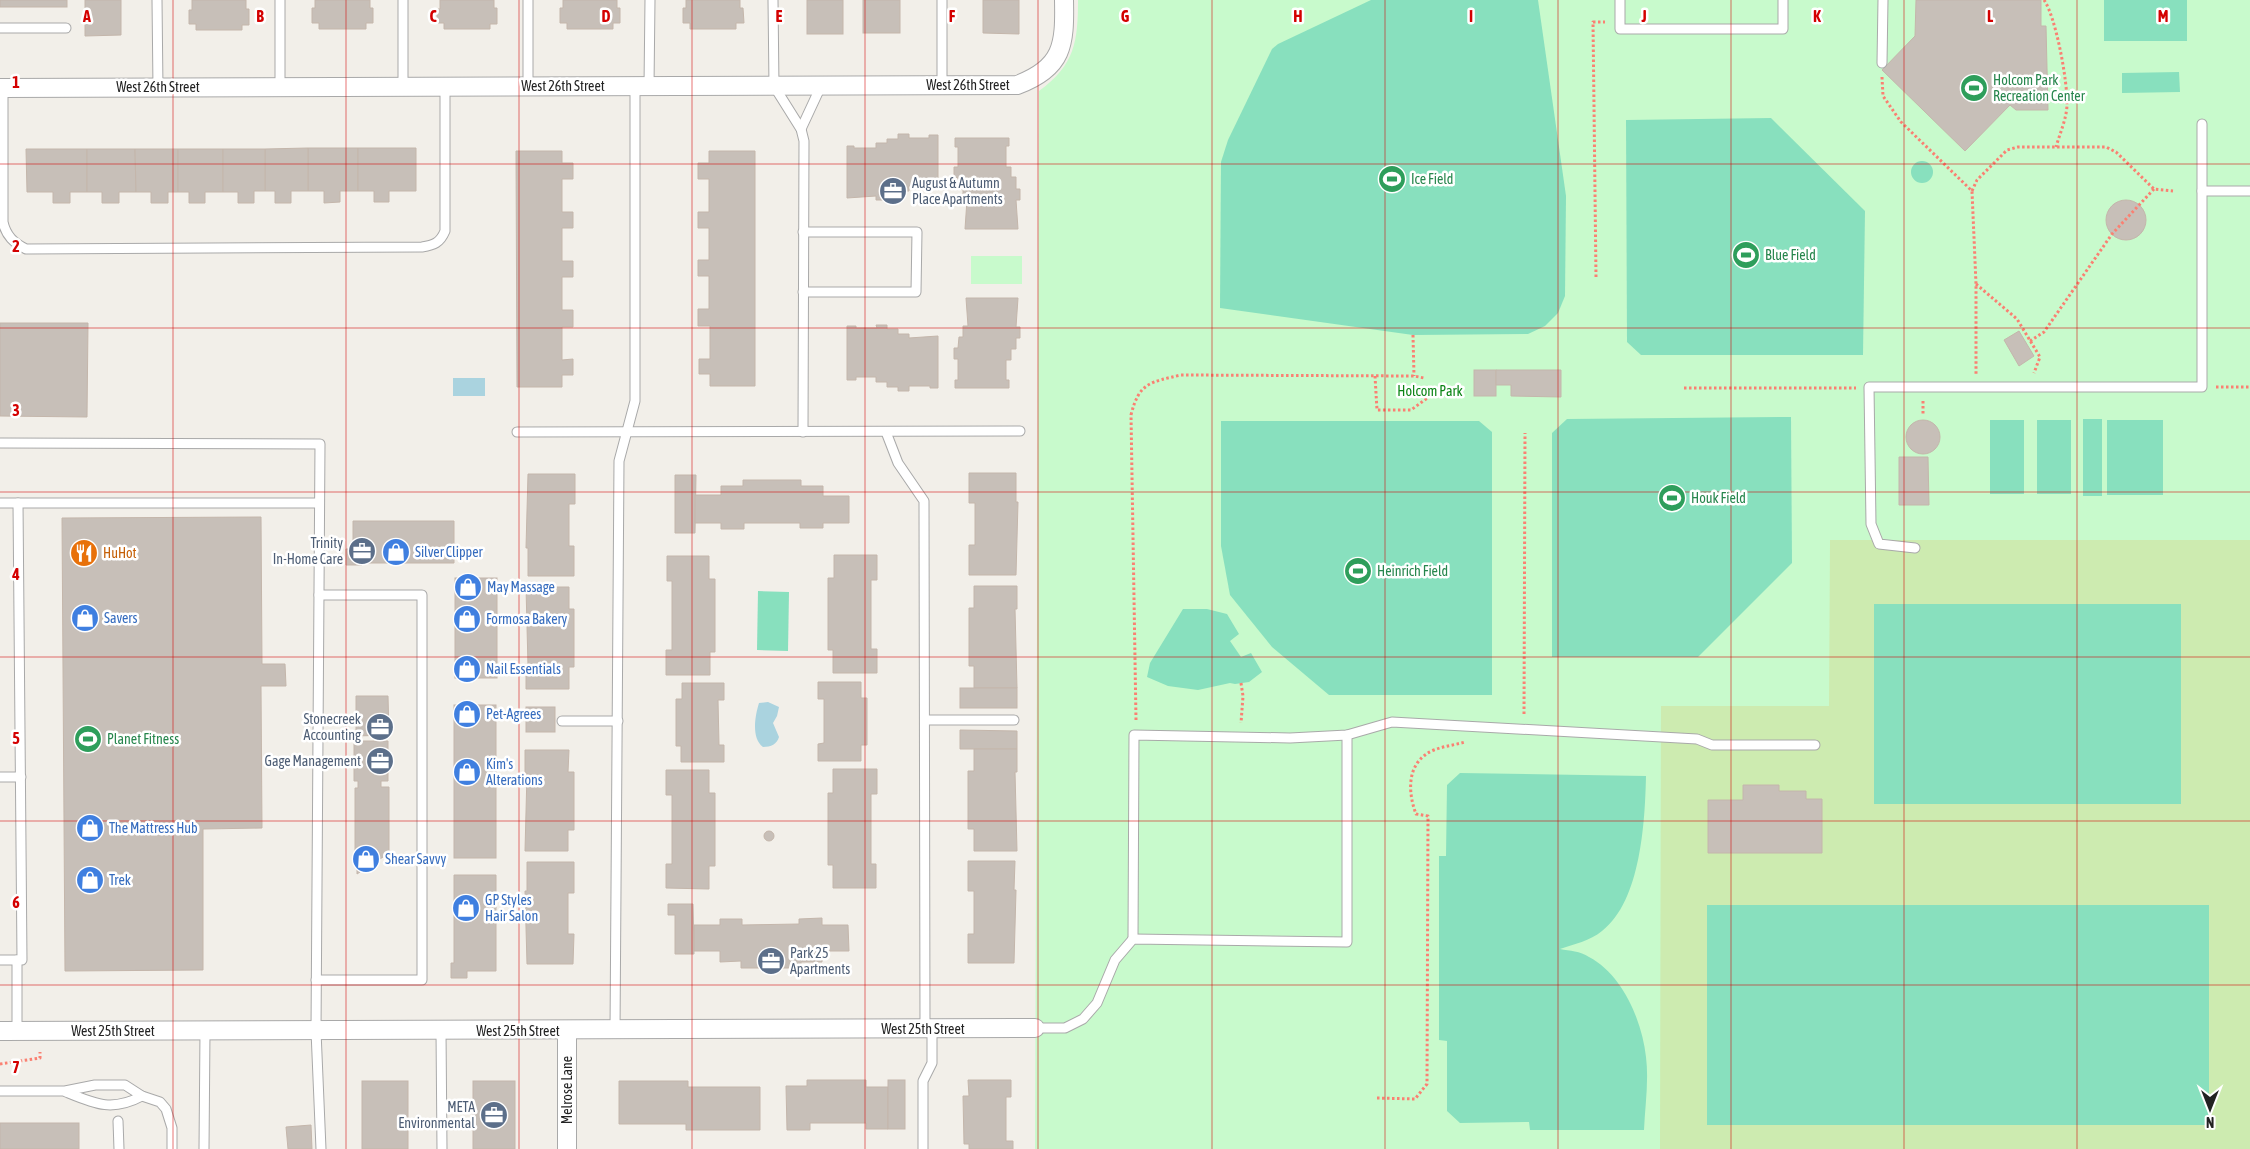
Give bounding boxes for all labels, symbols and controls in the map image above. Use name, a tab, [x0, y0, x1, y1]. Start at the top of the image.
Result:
text: A	[82, 7, 91, 25]
text: B	[256, 7, 264, 25]
text: C	[429, 7, 437, 25]
text: D	[602, 7, 611, 25]
text: E	[776, 7, 783, 25]
text: F	[949, 7, 956, 25]
text: G	[1121, 7, 1130, 25]
text: H	[1293, 7, 1303, 25]
text: I	[1469, 7, 1473, 25]
text: J	[1640, 7, 1647, 25]
text: K	[1813, 7, 1821, 25]
text: L	[1987, 7, 1994, 25]
text: M	[2158, 7, 2168, 25]
place label: Holcom Park Recreation Center	[1993, 72, 2086, 104]
text: 1	[12, 73, 20, 91]
sports icon: Holcom Park Recreation Center	[1959, 73, 1989, 103]
street label: West 26th Street	[926, 77, 1010, 93]
street label: West 26th Street	[521, 78, 605, 94]
street label: West 26th Street	[116, 79, 200, 95]
sports icon: Ice Field	[1377, 164, 1407, 194]
place label: Ice Field	[1411, 171, 1453, 187]
place label: August & Autumn Place Apartments	[912, 175, 1003, 207]
office icon: August & Autumn Place Apartments	[878, 176, 908, 206]
text: 2	[12, 237, 20, 255]
sports icon: Blue Field	[1731, 240, 1761, 270]
place label: Blue Field	[1765, 247, 1816, 263]
park label: Holcom Park	[1397, 383, 1463, 399]
text: 3	[12, 401, 20, 419]
sports icon: Houk Field	[1657, 483, 1687, 513]
place label: Houk Field	[1691, 490, 1746, 506]
place label: Trinity In-Home Care	[273, 535, 343, 567]
office icon: Trinity In-Home Care	[347, 536, 377, 566]
shop icon: Silver Clipper	[381, 537, 411, 567]
restaurant icon: HuHot	[69, 538, 99, 568]
place label: Silver Clipper	[415, 544, 484, 560]
place label: HuHot	[103, 545, 137, 561]
sports icon: Heinrich Field	[1343, 556, 1373, 586]
place label: Heinrich Field	[1377, 563, 1448, 579]
text: 4	[11, 565, 20, 583]
shop icon: May Massage	[453, 572, 483, 602]
place label: May Massage	[487, 579, 555, 595]
shop icon: Savers	[70, 603, 100, 633]
shop icon: Formosa Bakery	[452, 604, 482, 634]
place label: Savers	[104, 610, 138, 626]
place label: Formosa Bakery	[486, 611, 568, 627]
shop icon: Nail Essentials	[452, 654, 482, 684]
place label: Nail Essentials	[486, 661, 561, 677]
shop icon: Pet-Agrees	[452, 699, 482, 729]
place label: Pet-Agrees	[486, 706, 541, 722]
place label: Stonecreek Accounting	[303, 711, 361, 743]
office icon: Stonecreek Accounting	[365, 712, 395, 742]
sports icon: Planet Fitness	[73, 724, 103, 754]
text: 5	[12, 729, 20, 747]
place label: Planet Fitness	[107, 731, 179, 747]
office icon: Gage Management	[365, 746, 395, 776]
place label: Gage Management	[265, 753, 361, 769]
place label: Kim's Alterations	[486, 756, 543, 788]
shop icon: Kim's Alterations	[452, 757, 482, 787]
shop icon: The Mattress Hub	[75, 813, 105, 843]
place label: The Mattress Hub	[109, 820, 198, 836]
shop icon: Shear Savvy	[351, 844, 381, 874]
place label: Shear Savvy	[385, 851, 447, 867]
shop icon: Trek	[75, 865, 105, 895]
place label: Trek	[109, 872, 131, 888]
place label: GP Styles Hair Salon	[485, 892, 538, 924]
text: 6	[12, 893, 20, 911]
shop icon: GP Styles Hair Salon	[451, 893, 481, 923]
place label: Park 25 Apartments	[790, 945, 850, 977]
office icon: Park 25 Apartments	[756, 946, 786, 976]
street label: West 25th Street	[881, 1021, 965, 1037]
street label: West 25th Street	[71, 1023, 155, 1039]
street label: West 25th Street	[476, 1023, 560, 1039]
street label: Melrose Lane	[559, 1056, 575, 1124]
text: 7	[12, 1058, 20, 1076]
north arrow	[2185, 1084, 2235, 1134]
place label: META Environmental	[398, 1099, 475, 1131]
office icon: META Environmental	[479, 1100, 509, 1130]
text: N	[2206, 1114, 2214, 1130]

